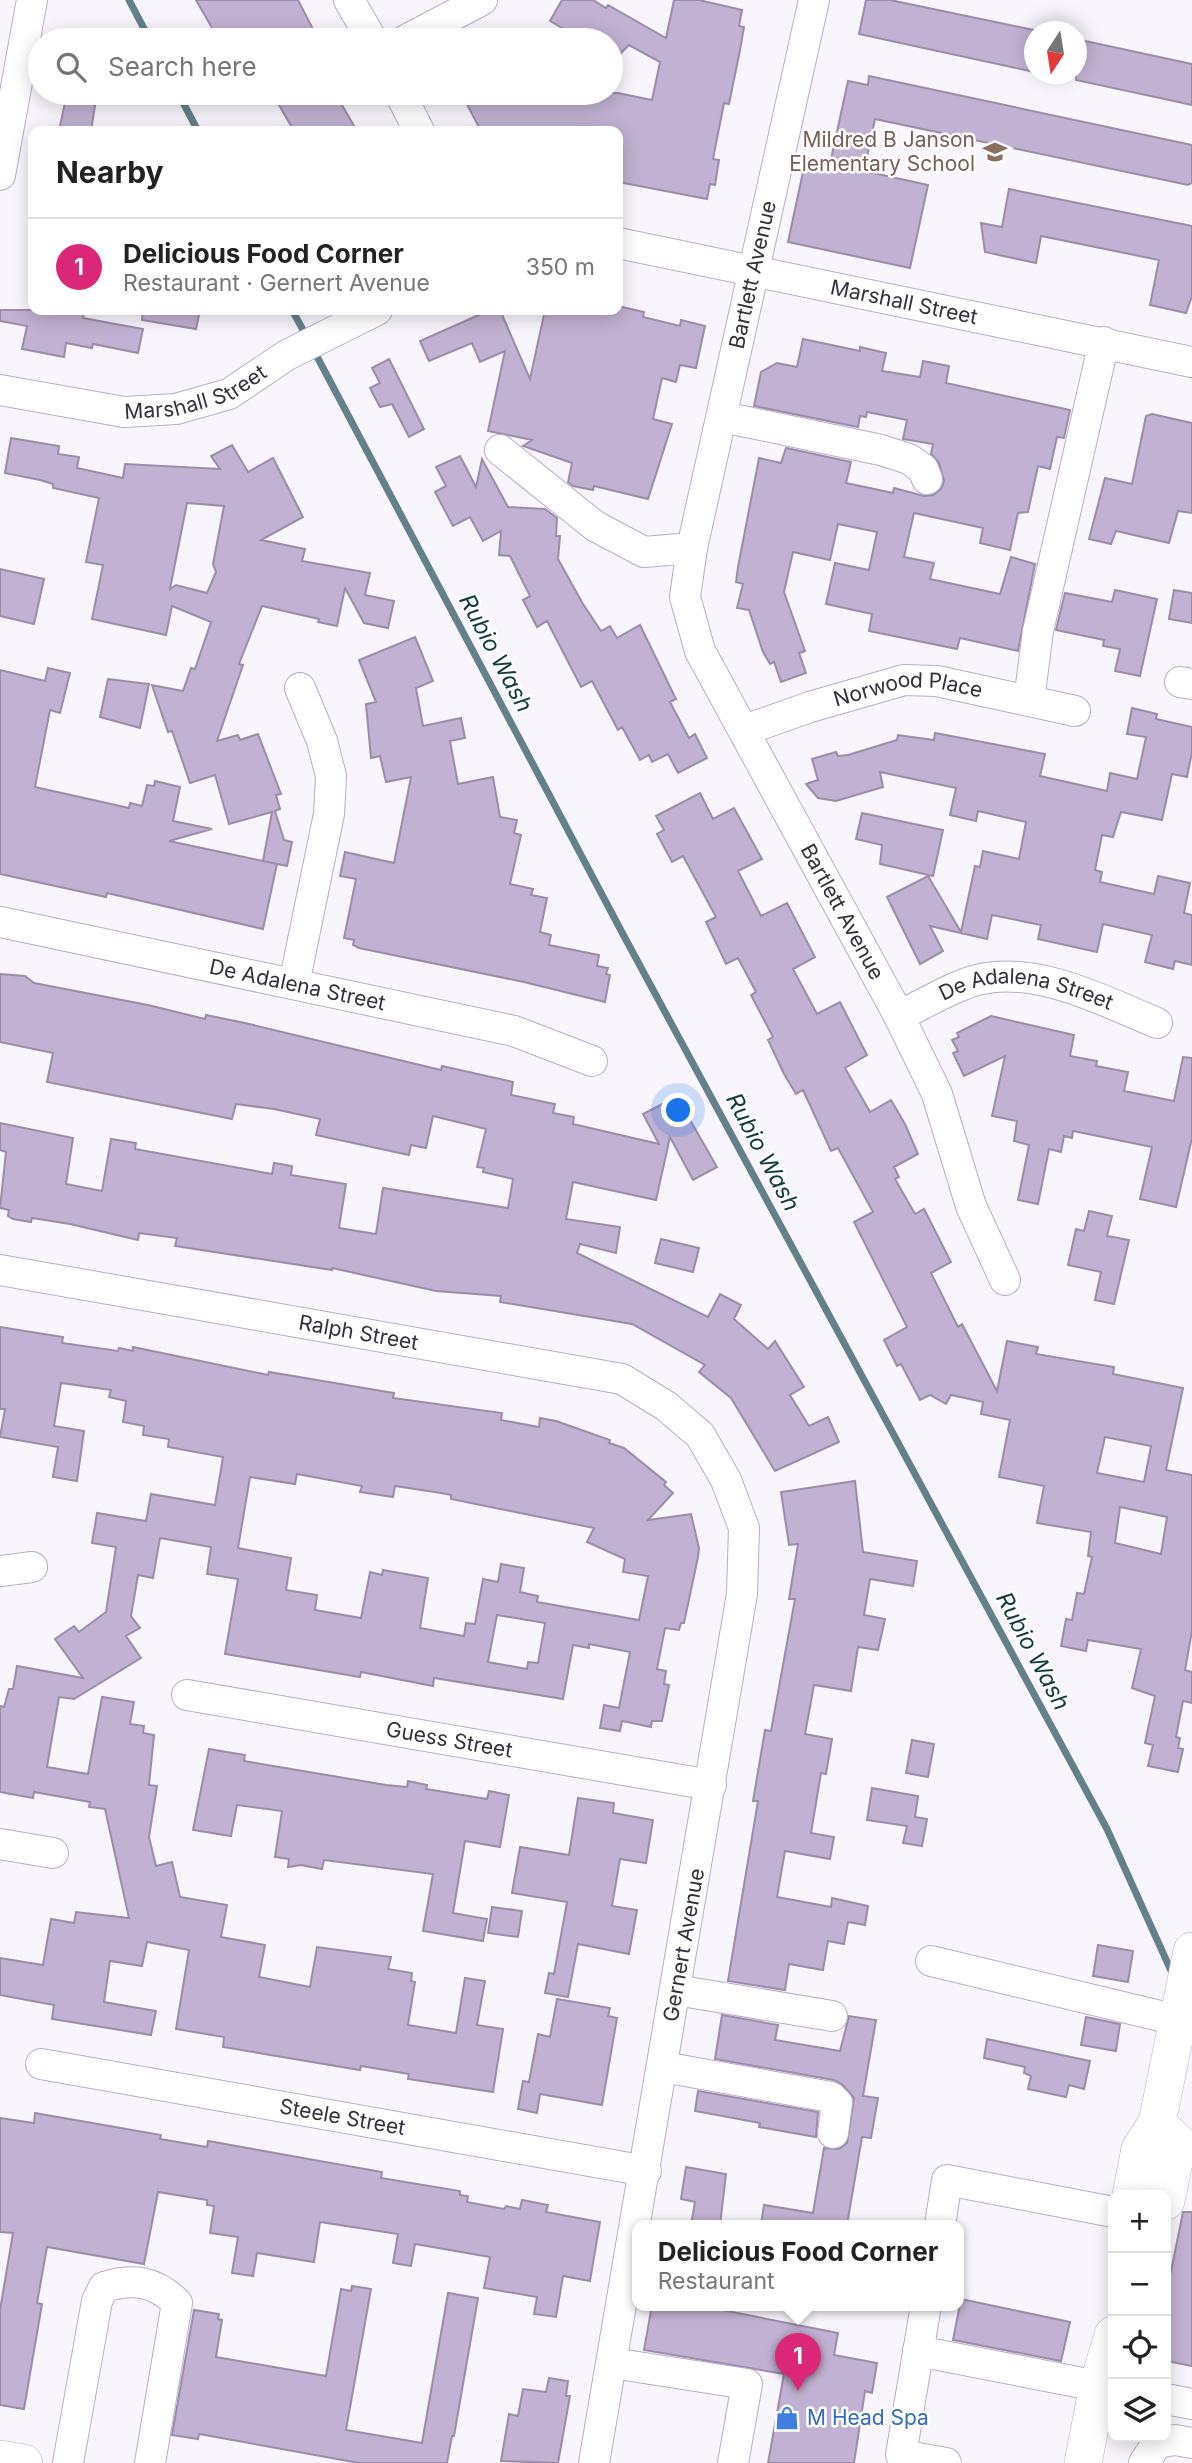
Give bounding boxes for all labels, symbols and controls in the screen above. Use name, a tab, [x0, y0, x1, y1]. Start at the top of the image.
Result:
north arrow	[1024, 21, 1087, 84]
search box	[28, 28, 623, 105]
icon: search	[52, 48, 90, 86]
text: Search here	[108, 51, 257, 82]
place label: Mildred B Janson Elementary School	[789, 127, 975, 176]
school or university icon: Mildred B Janson Elementary School	[981, 138, 1009, 166]
text: Nearby	[56, 154, 164, 190]
street label: Bartlett Avenue	[724, 198, 781, 351]
text: Delicious Food Corner	[123, 238, 404, 269]
text: 1	[74, 253, 84, 281]
text: 350 m	[526, 253, 595, 281]
text: Restaurant · Gernert Avenue	[123, 269, 430, 297]
street label: Marshall Street	[828, 274, 980, 329]
street label: Marshall Street	[124, 359, 271, 424]
water label: Rubio Wash	[453, 589, 539, 717]
street label: Norwood Place	[831, 666, 985, 712]
street label: Bartlett Avenue	[796, 839, 890, 984]
street label: De Adalena Street	[207, 954, 388, 1015]
street label: De Adalena Street	[935, 963, 1117, 1015]
water label: Rubio Wash	[720, 1088, 806, 1216]
your location	[661, 1093, 695, 1127]
street label: Ralph Street	[297, 1310, 420, 1355]
water label: Rubio Wash	[990, 1587, 1076, 1715]
street label: Guess Street	[384, 1716, 514, 1763]
street label: Gernert Avenue	[658, 1866, 709, 2024]
street label: Steele Street	[278, 2093, 407, 2140]
map controls	[1108, 2190, 1171, 2442]
button: +	[1108, 2190, 1171, 2253]
popup	[632, 2220, 964, 2311]
text: Delicious Food Corner	[658, 2236, 938, 2267]
button: −	[1108, 2253, 1171, 2316]
text: Restaurant	[658, 2267, 775, 2295]
button: locate	[1108, 2316, 1171, 2379]
pin: 1	[775, 2333, 821, 2391]
button: layers	[1108, 2379, 1171, 2442]
shop icon: M Head Spa	[773, 2404, 801, 2432]
place label: M Head Spa	[807, 2405, 929, 2430]

